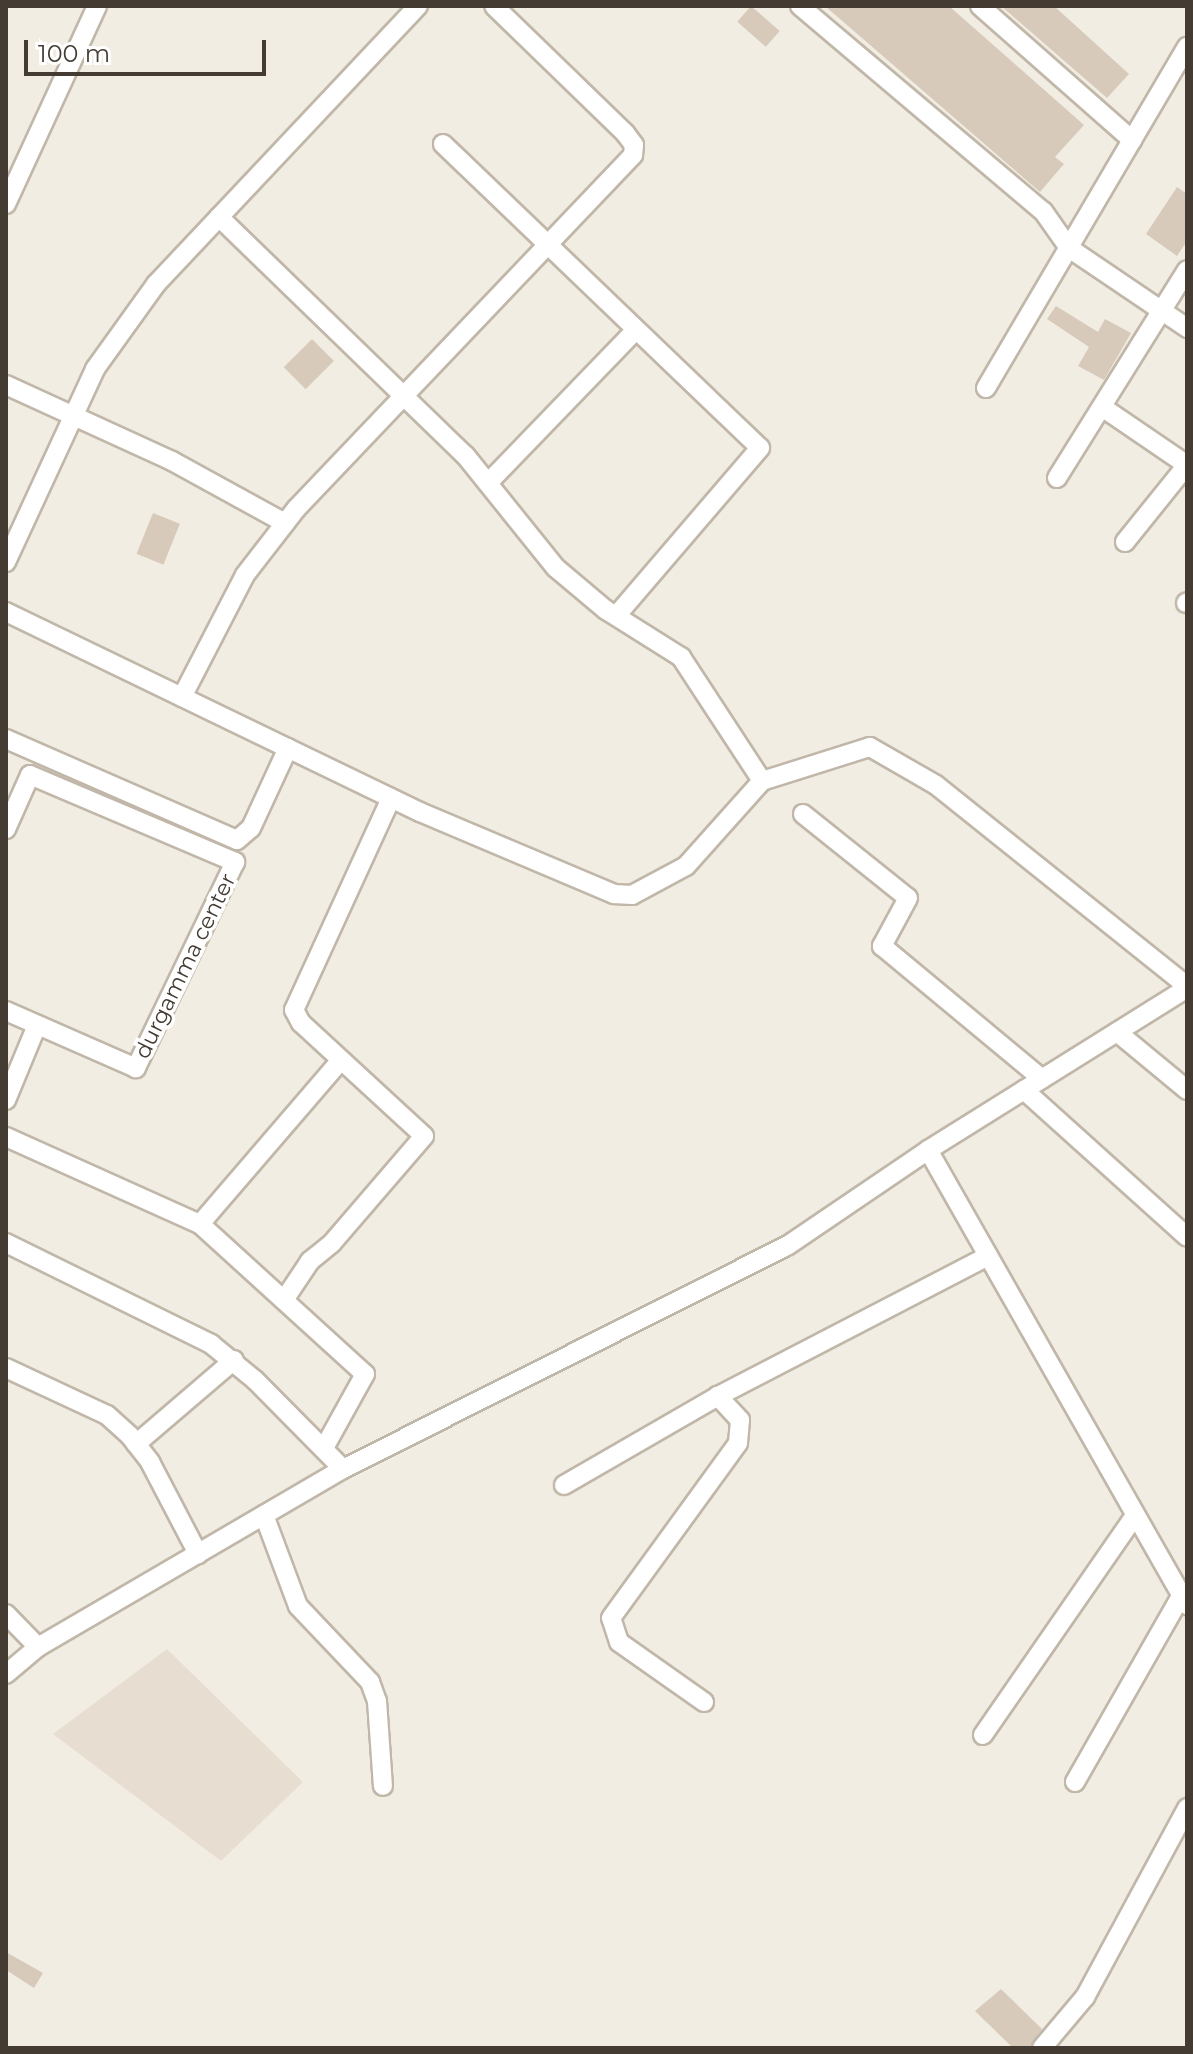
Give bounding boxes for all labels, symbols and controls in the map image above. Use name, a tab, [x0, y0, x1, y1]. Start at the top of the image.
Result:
scale bar	[28, 24, 270, 74]
text: 100 m	[38, 39, 110, 68]
street label: durgamma center	[129, 869, 241, 1063]

